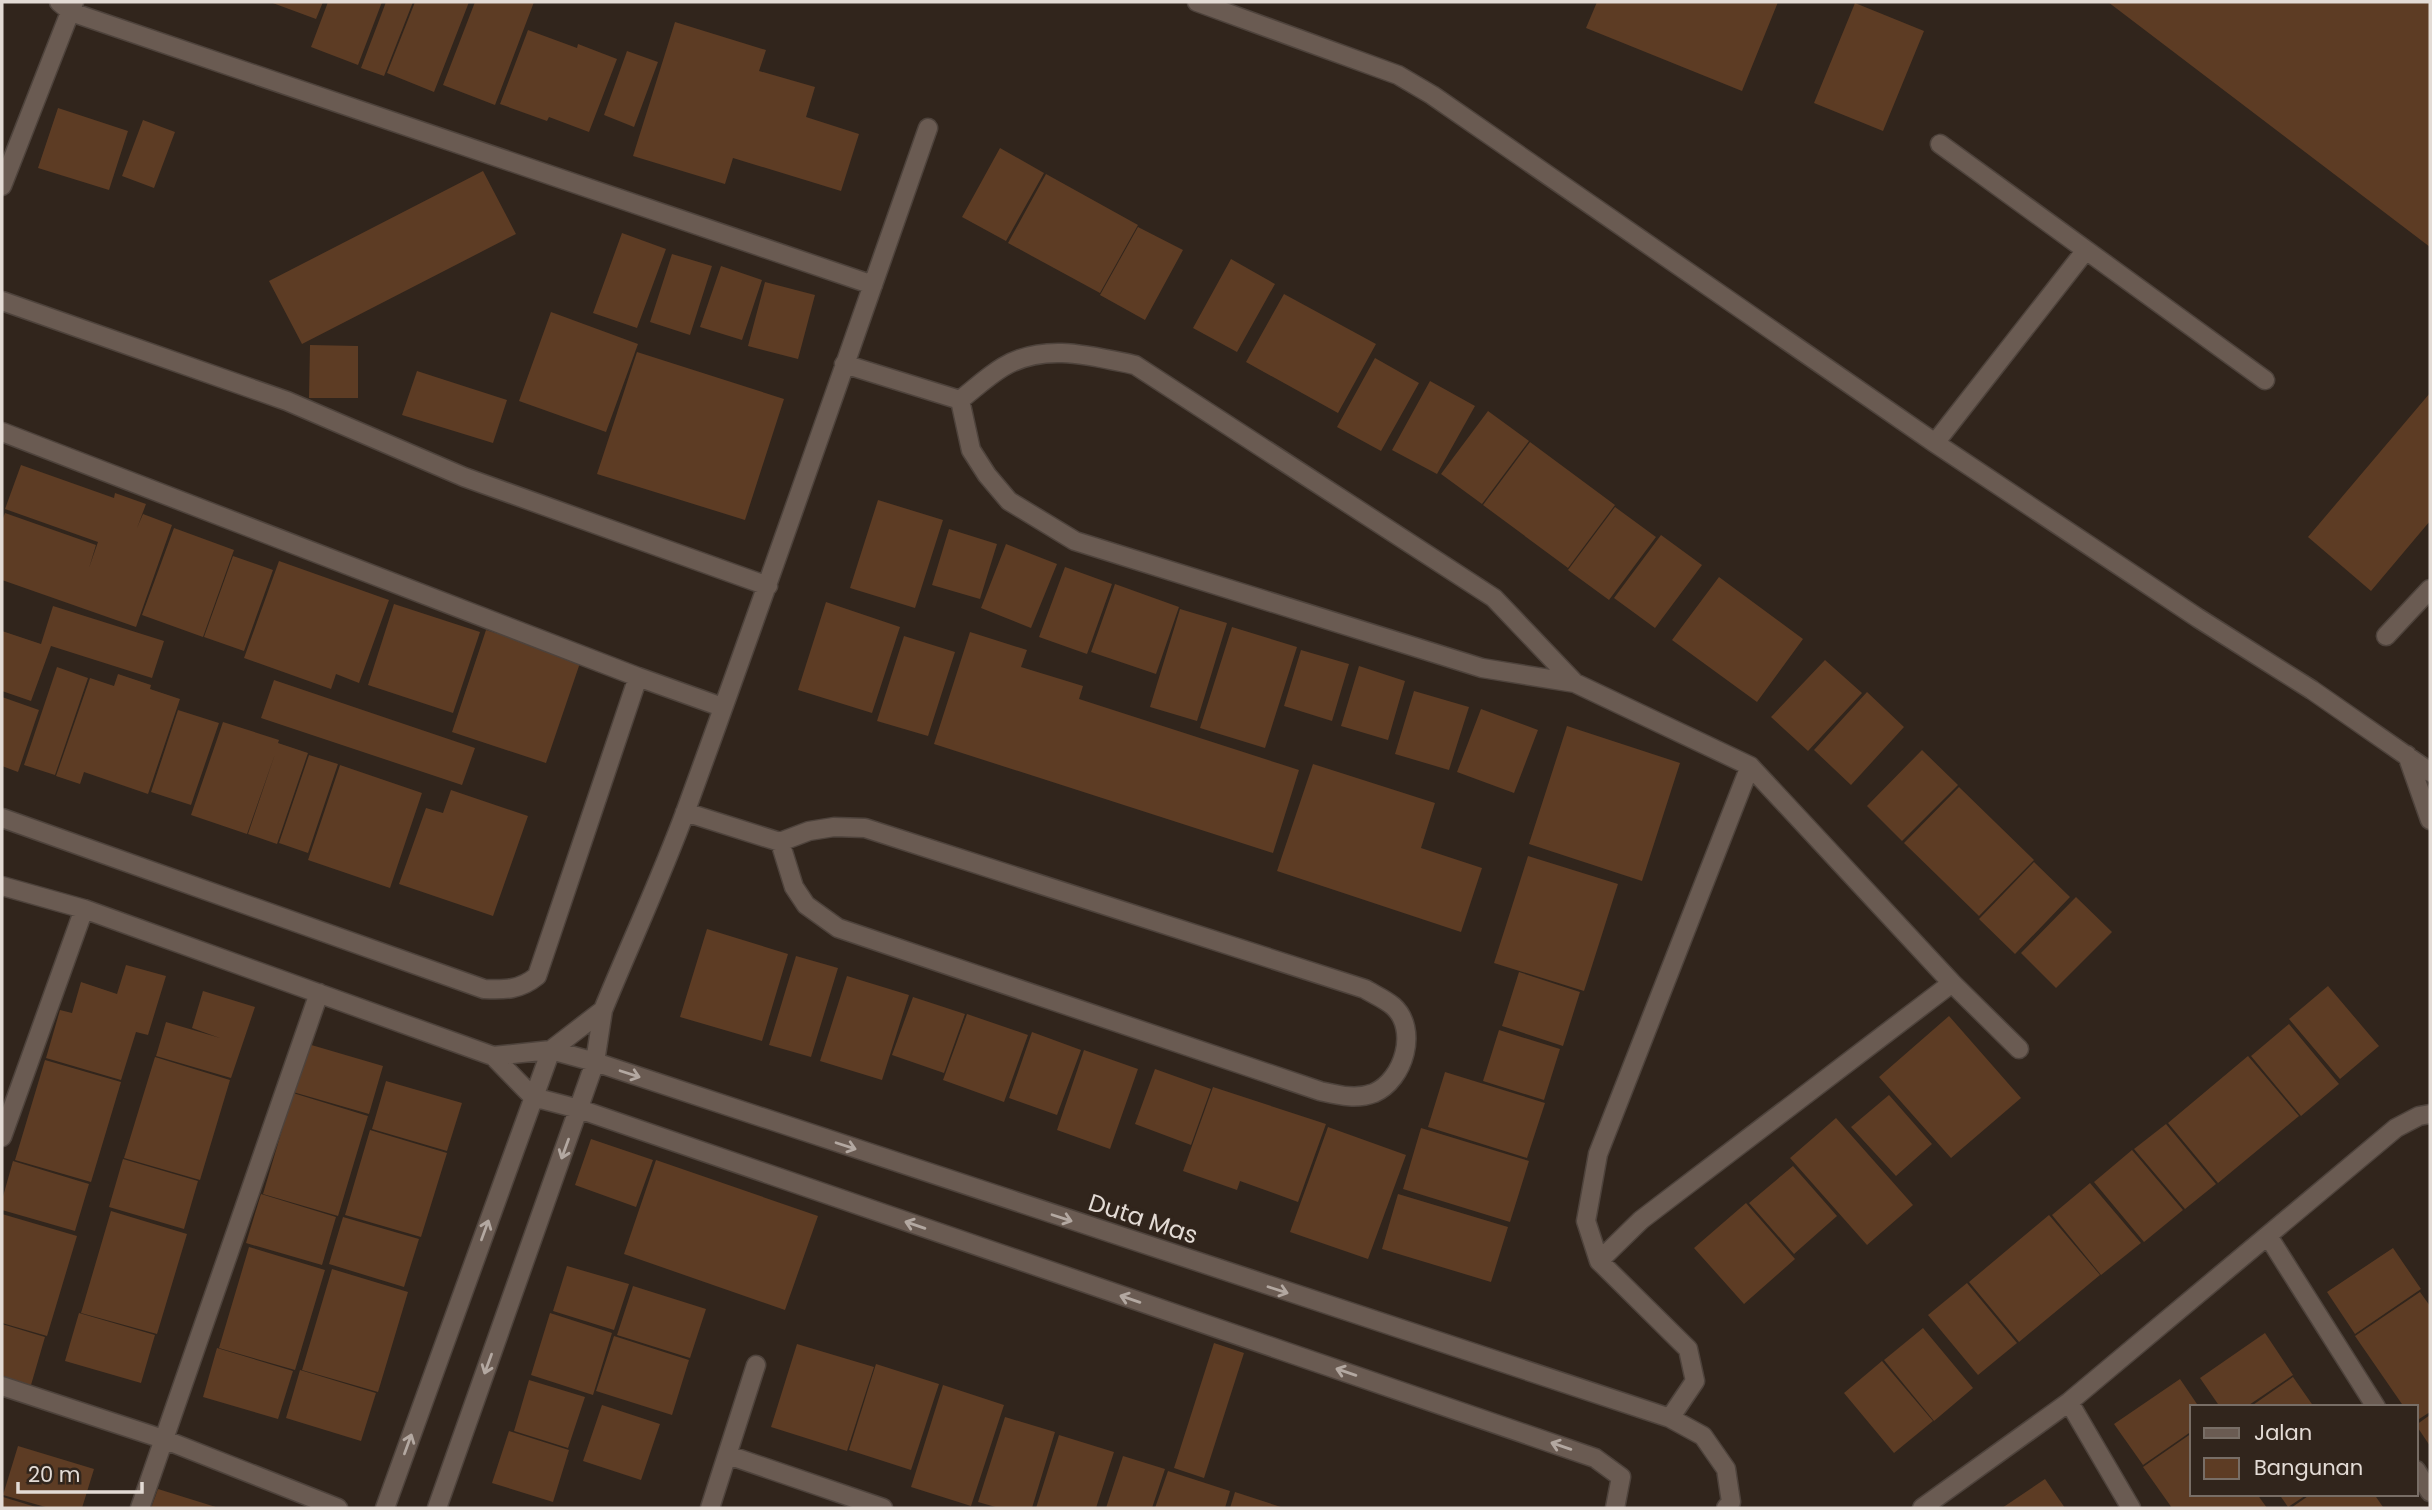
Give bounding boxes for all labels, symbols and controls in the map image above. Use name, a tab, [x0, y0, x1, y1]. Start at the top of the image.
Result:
one-way arrow	[619, 1068, 641, 1081]
one-way arrow	[558, 1138, 570, 1160]
one-way arrow	[835, 1140, 857, 1153]
street label: Duta Mas	[1084, 1185, 1202, 1252]
one-way arrow	[1051, 1212, 1073, 1225]
one-way arrow	[905, 1218, 927, 1230]
one-way arrow	[479, 1219, 492, 1241]
one-way arrow	[1266, 1285, 1288, 1297]
one-way arrow	[1120, 1292, 1142, 1304]
one-way arrow	[481, 1352, 493, 1374]
one-way arrow	[1335, 1365, 1357, 1377]
legend	[2190, 1405, 2418, 1496]
text: Jalan	[2254, 1418, 2312, 1447]
one-way arrow	[403, 1434, 415, 1456]
one-way arrow	[1550, 1439, 1572, 1451]
scale bar	[18, 1450, 142, 1494]
text: Bangunan	[2254, 1453, 2363, 1482]
text: 20 m	[28, 1460, 81, 1489]

